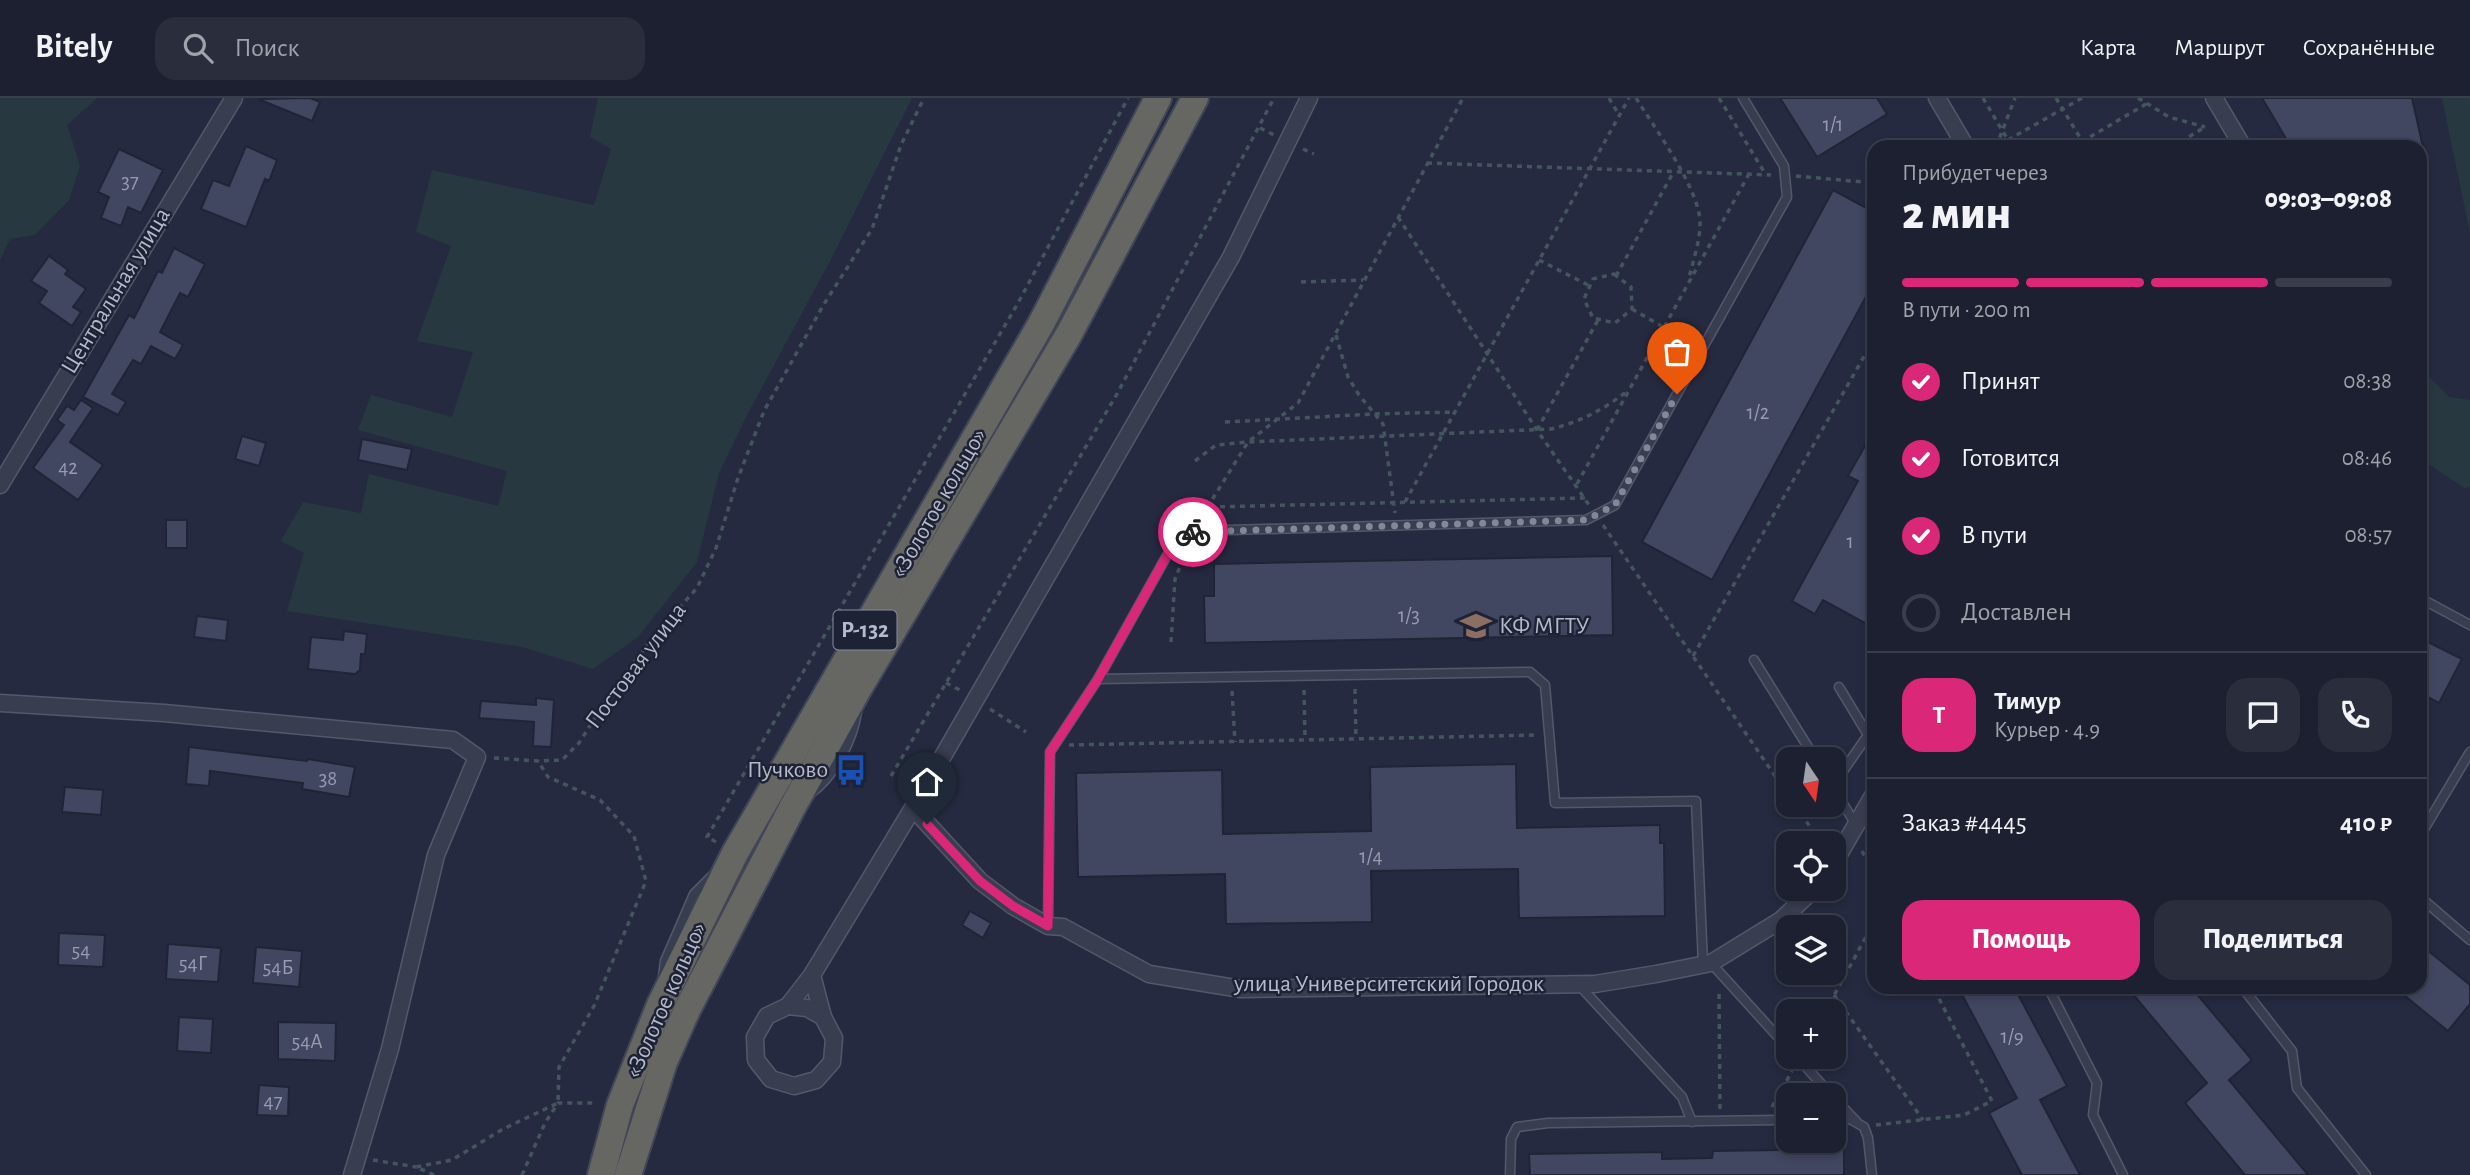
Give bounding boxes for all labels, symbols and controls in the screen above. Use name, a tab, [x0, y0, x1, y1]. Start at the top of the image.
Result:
search box	[155, 17, 645, 80]
icon: search	[179, 29, 217, 67]
text: Bitely	[35, 31, 113, 64]
text: Поиск	[235, 35, 300, 61]
text: Карта	[2080, 36, 2136, 60]
text: Маршрут	[2174, 36, 2264, 60]
text: Сохранённые	[2302, 36, 2435, 60]
house number: 1/1	[1823, 114, 1843, 135]
text: Прибудет через	[1902, 162, 2048, 185]
house number: 37	[121, 171, 139, 192]
text: 09:03–09:08	[2265, 186, 2392, 212]
text: 2 мин	[1902, 191, 2011, 237]
street label: Центральная улица	[57, 204, 175, 378]
text: В пути · 200 m	[1902, 299, 2031, 322]
pin	[1647, 322, 1707, 394]
icon: bag	[1658, 333, 1696, 371]
icon: check	[1902, 363, 1940, 401]
text: Принят	[1961, 368, 2040, 394]
text: 08:38	[2343, 370, 2392, 393]
house number: 1/2	[1747, 402, 1769, 423]
street label: «Золотое кольцо»	[887, 424, 991, 582]
icon: check	[1902, 440, 1940, 478]
text: Готовится	[1961, 445, 2060, 471]
text: 08:46	[2342, 447, 2392, 470]
house number: 42	[58, 457, 78, 478]
courier	[1158, 497, 1228, 567]
icon: bike	[1174, 513, 1212, 551]
icon: check	[1902, 517, 1940, 555]
text: В пути	[1961, 522, 2027, 548]
text: 08:57	[2344, 524, 2392, 547]
house number: 1	[1846, 531, 1854, 552]
street label: Постовая улица	[581, 599, 691, 733]
text: Доставлен	[1961, 599, 2072, 625]
house number: 1/3	[1398, 605, 1420, 626]
school or university icon: КФ МГТУ	[1459, 609, 1493, 643]
road number: Р-132	[834, 610, 896, 650]
place label: КФ МГТУ	[1499, 614, 1590, 638]
button: chat	[2226, 678, 2300, 752]
button: phone	[2318, 678, 2392, 752]
text: Тимур	[1994, 688, 2061, 714]
text: Т	[1933, 702, 1945, 728]
text: Курьер · 4.9	[1994, 719, 2100, 742]
north arrow	[1776, 747, 1846, 817]
map controls	[1776, 747, 1846, 1153]
pin	[897, 752, 957, 824]
bus stop icon: Пучково	[834, 753, 868, 787]
place label: Пучково	[747, 758, 828, 782]
icon: home	[908, 763, 946, 801]
house number: 38	[319, 768, 337, 789]
text: Заказ #4445	[1902, 810, 2027, 836]
text: 410 ₽	[2340, 810, 2392, 836]
button: locate	[1776, 831, 1846, 901]
house number: 1/4	[1359, 846, 1383, 867]
button: Помощь	[1902, 900, 2140, 980]
button: Поделиться	[2154, 900, 2392, 980]
button: layers	[1776, 915, 1846, 985]
street label: «Золотое кольцо»	[621, 918, 711, 1082]
house number: 54	[72, 940, 90, 961]
house number: 54Г	[179, 953, 208, 974]
house number: 54Б	[263, 957, 293, 978]
street label: улица Университетский Городок	[1233, 972, 1544, 996]
button: +	[1776, 999, 1846, 1069]
house number: 1/9	[2000, 1026, 2024, 1047]
house number: 54А	[291, 1031, 323, 1052]
button: −	[1776, 1083, 1846, 1153]
house number: 47	[264, 1091, 283, 1112]

